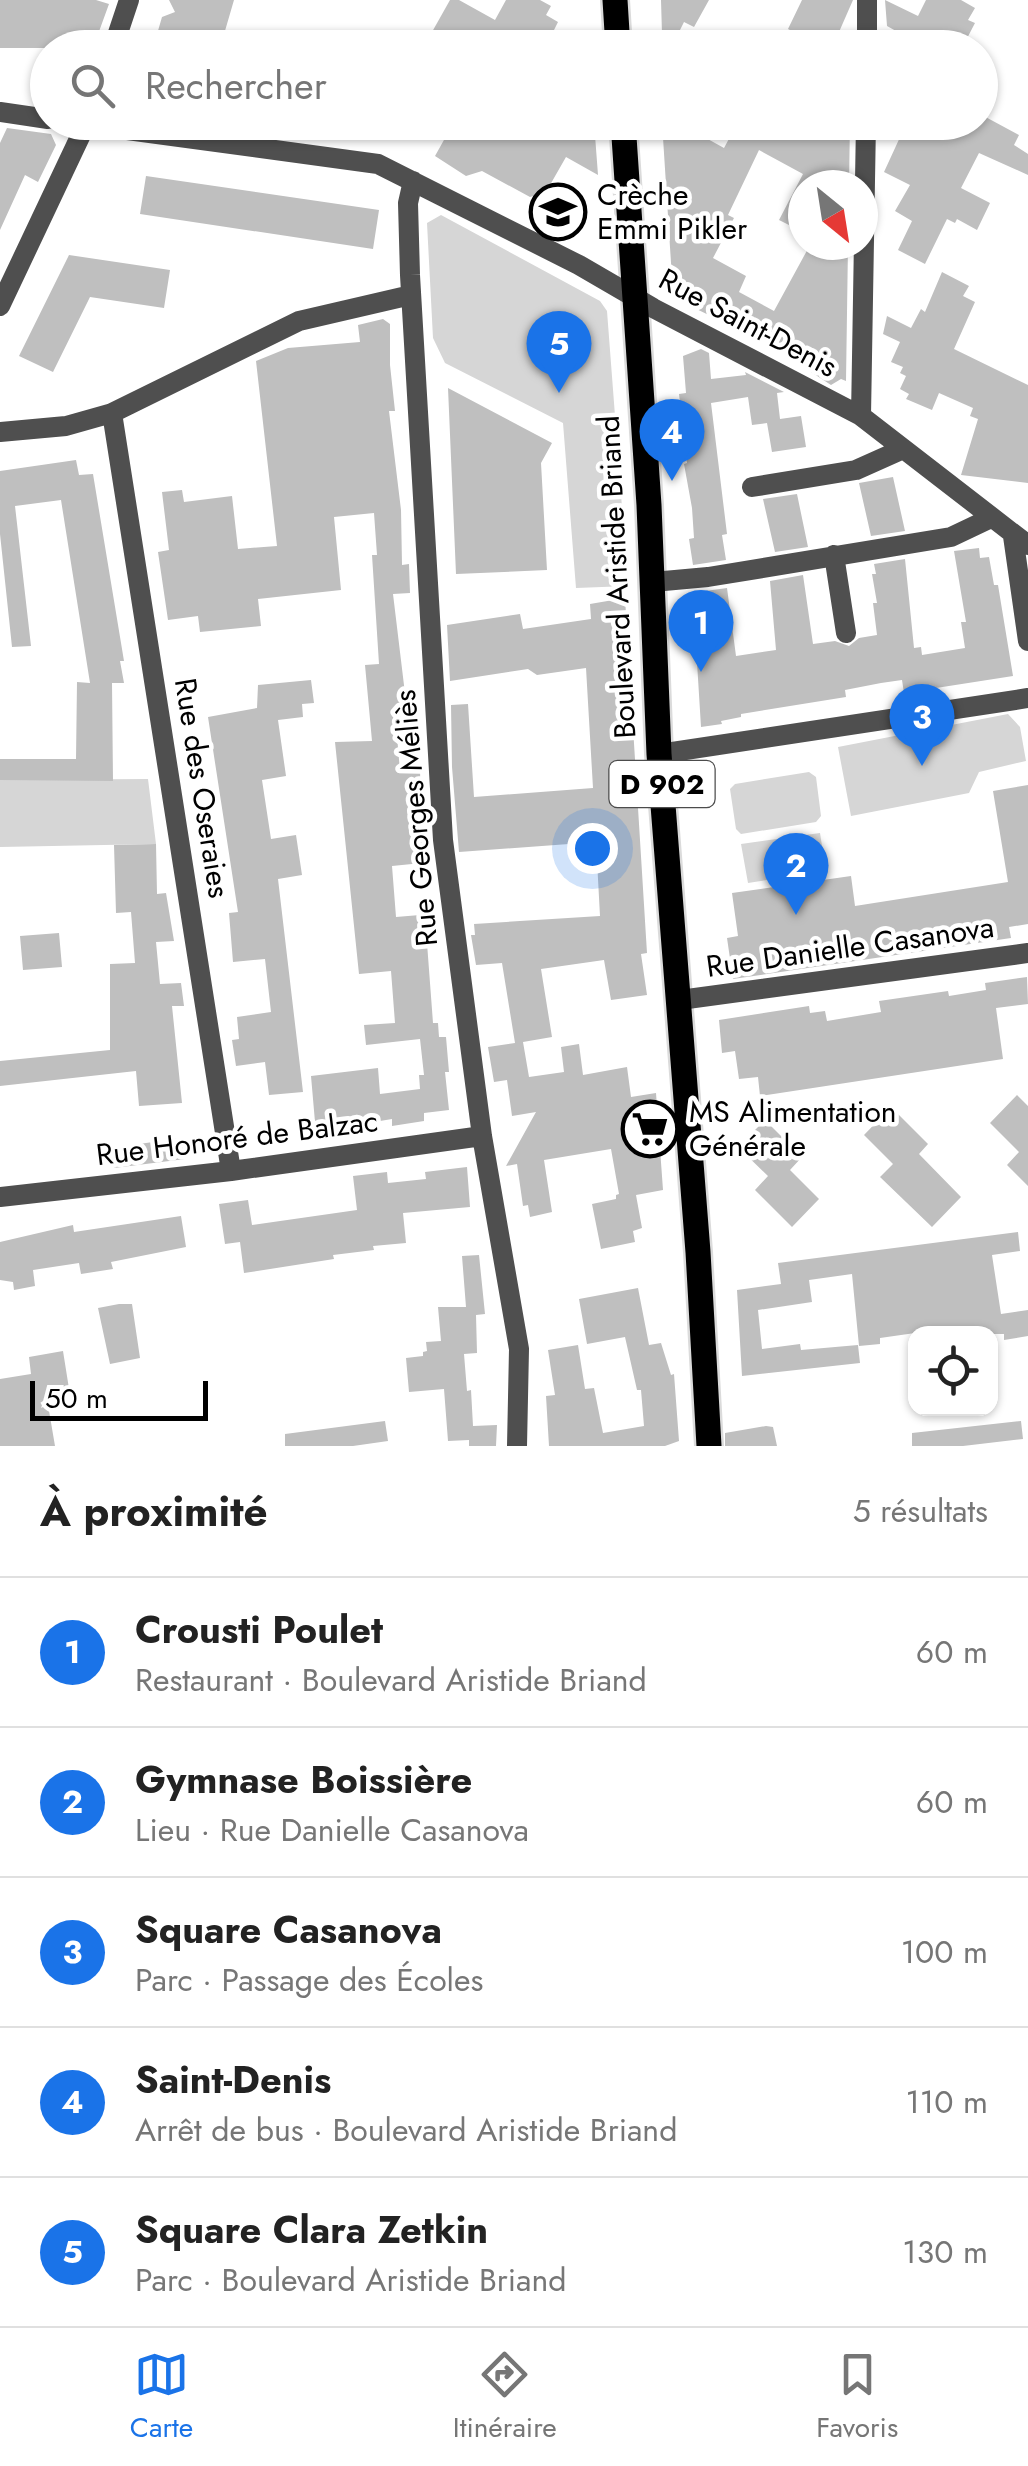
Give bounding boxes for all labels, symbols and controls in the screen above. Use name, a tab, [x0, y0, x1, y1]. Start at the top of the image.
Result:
search box	[30, 30, 998, 140]
icon: search	[65, 58, 120, 113]
text: Rechercher	[145, 58, 327, 113]
north arrow	[788, 170, 878, 260]
place label: Crèche Emmi Pikler	[597, 173, 748, 250]
school or university icon: Crèche Emmi Pikler	[528, 182, 588, 242]
street label: Rue Saint-Denis	[651, 257, 845, 388]
pin: 5	[526, 310, 592, 393]
pin: 4	[640, 398, 704, 481]
street label: Boulevard Aristide Briand	[587, 414, 646, 740]
pin: 1	[668, 590, 734, 672]
street label: Rue des Oseraies	[164, 675, 241, 901]
pin: 3	[890, 684, 954, 766]
street label: Rue Georges Méliès	[383, 688, 448, 948]
road number: D 902	[610, 761, 714, 807]
your location	[567, 823, 618, 874]
pin: 2	[764, 832, 828, 915]
street label: Rue Danielle Casanova	[703, 905, 996, 988]
place label: MS Alimentation Générale	[689, 1090, 897, 1167]
street label: Rue Honoré de Balzac	[94, 1099, 380, 1176]
supermarket icon: MS Alimentation Générale	[620, 1099, 680, 1159]
map controls	[908, 1326, 998, 1416]
button: locate	[908, 1326, 998, 1416]
scale bar	[30, 1376, 208, 1420]
text: 50 m	[45, 1378, 108, 1419]
text: À proximité	[40, 1481, 268, 1542]
text: 5 résultats	[853, 1488, 988, 1534]
text: Crousti Poulet	[135, 1602, 383, 1657]
text: 1	[64, 1629, 81, 1675]
text: 60 m	[916, 1629, 988, 1675]
text: Restaurant · Boulevard Aristide Briand	[135, 1657, 647, 1703]
text: Gymnase Boissière	[135, 1752, 472, 1807]
text: 2	[62, 1779, 83, 1825]
text: 60 m	[916, 1779, 988, 1825]
text: Lieu · Rue Danielle Casanova	[135, 1807, 529, 1853]
text: Square Casanova	[135, 1902, 442, 1957]
text: 3	[63, 1929, 82, 1975]
text: 100 m	[901, 1929, 988, 1975]
text: Parc · Passage des Écoles	[135, 1957, 483, 2003]
text: Saint-Denis	[135, 2052, 331, 2107]
text: 4	[61, 2079, 84, 2125]
text: 110 m	[905, 2079, 988, 2125]
text: Arrêt de bus · Boulevard Aristide Briand	[135, 2107, 677, 2153]
text: Square Clara Zetkin	[135, 2202, 488, 2257]
text: 5	[62, 2229, 83, 2275]
text: 130 m	[902, 2229, 988, 2275]
text: Parc · Boulevard Aristide Briand	[135, 2257, 567, 2303]
tab: Carte	[130, 2347, 193, 2448]
tab: Itinéraire	[453, 2347, 557, 2448]
tab: Favoris	[816, 2347, 898, 2448]

